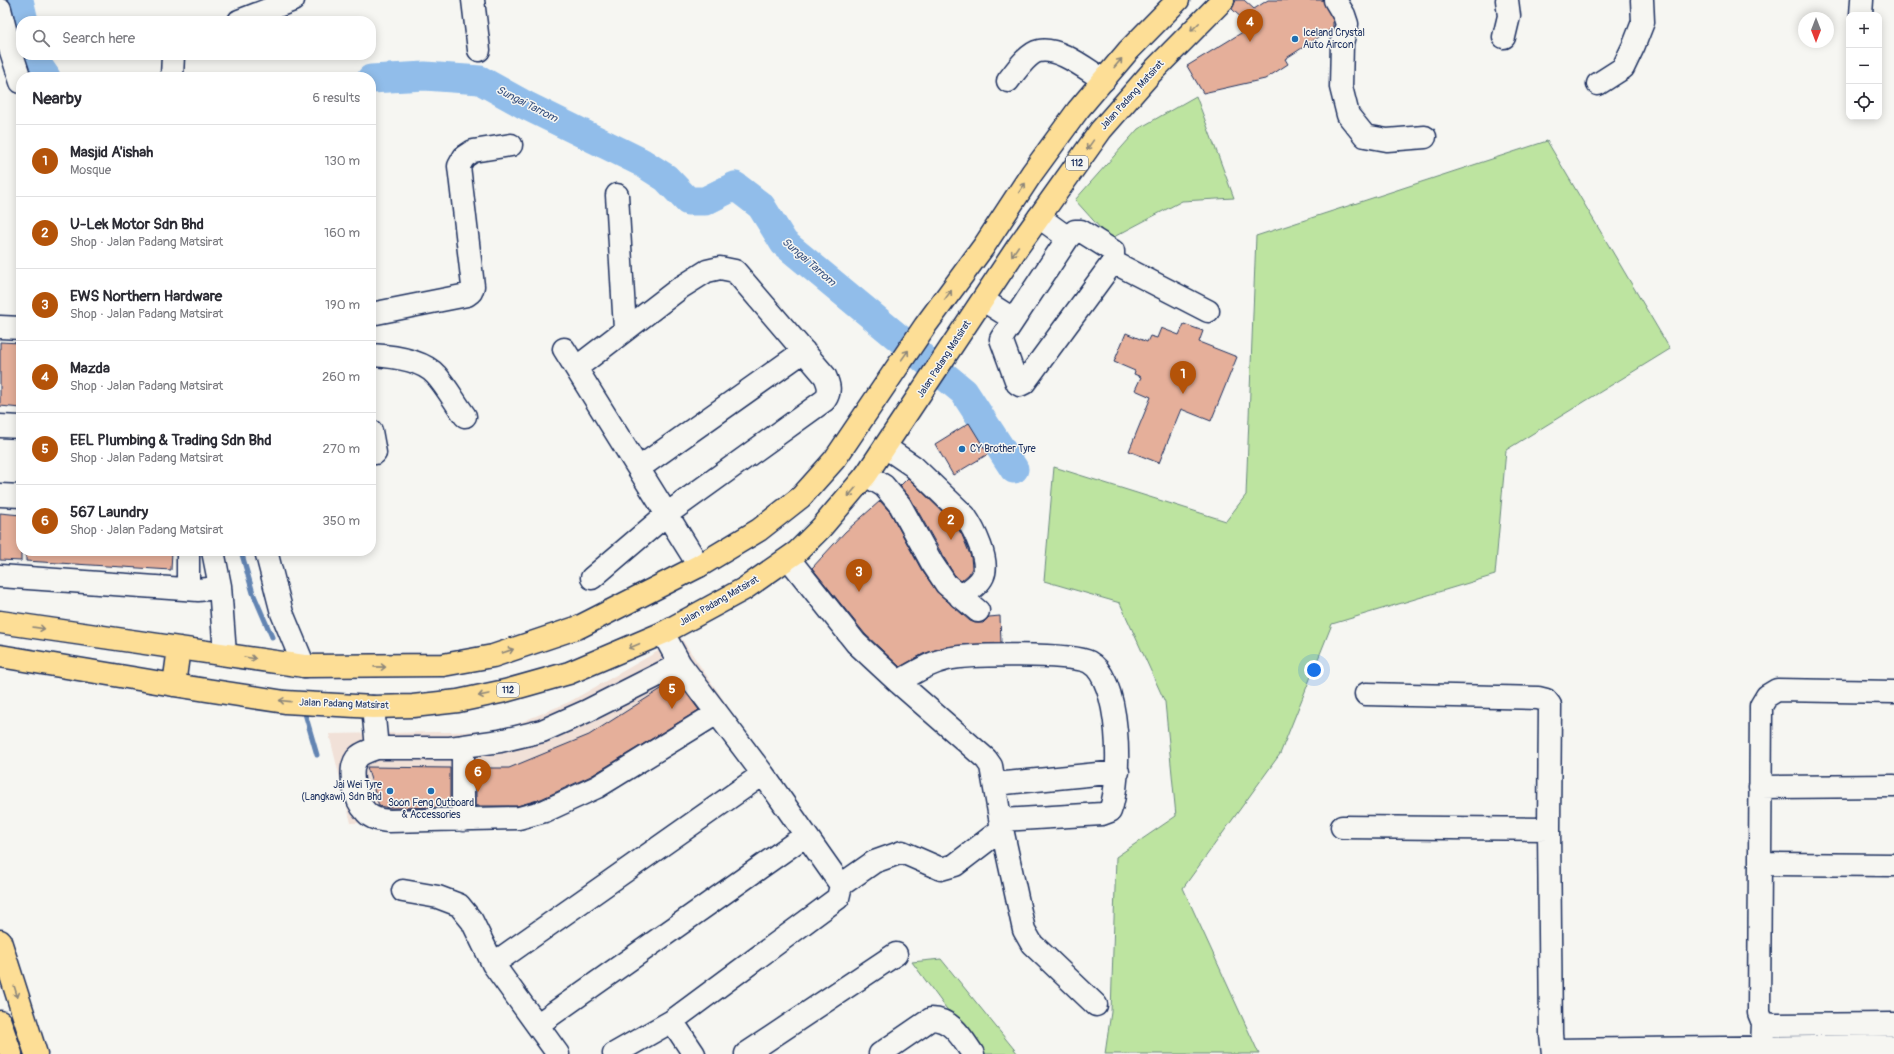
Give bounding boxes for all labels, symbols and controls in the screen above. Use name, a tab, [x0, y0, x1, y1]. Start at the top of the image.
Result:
pin: 4	[1237, 9, 1263, 42]
north arrow	[1798, 12, 1834, 48]
map controls	[1846, 12, 1882, 120]
button: +	[1846, 12, 1882, 48]
search box	[16, 16, 376, 60]
one-way arrow	[1190, 22, 1200, 32]
icon: search	[30, 27, 52, 49]
place label: Iceland Crystal Auto Aircon	[1303, 27, 1365, 51]
text: Search here	[62, 29, 135, 48]
marker: Iceland Crystal Auto Aircon	[1290, 34, 1300, 44]
button: −	[1846, 48, 1882, 84]
street label: Jalan Padang Matsirat	[1098, 57, 1167, 132]
one-way arrow	[1114, 57, 1123, 68]
water label: Sungai Tarrom	[494, 83, 561, 125]
button: locate	[1846, 84, 1882, 120]
text: Nearby	[32, 88, 81, 109]
text: 6 results	[313, 90, 360, 106]
one-way arrow	[1086, 139, 1094, 150]
text: Masjid A'ishah	[70, 143, 153, 162]
text: 1	[42, 153, 48, 169]
text: 130 m	[324, 153, 360, 169]
road number: 112	[1066, 156, 1088, 170]
text: Mosque	[70, 162, 111, 178]
one-way arrow	[1019, 182, 1027, 194]
text: U-Lek Motor Sdn Bhd	[70, 215, 204, 234]
text: 2	[41, 225, 49, 241]
text: 160 m	[324, 225, 360, 241]
text: Shop · Jalan Padang Matsirat	[70, 234, 223, 250]
water label: Sungai Tarrom	[780, 235, 839, 290]
one-way arrow	[1011, 245, 1019, 256]
text: EWS Northern Hardware	[70, 287, 222, 306]
one-way arrow	[944, 289, 952, 300]
text: 3	[41, 297, 49, 313]
text: 190 m	[325, 297, 360, 313]
text: Shop · Jalan Padang Matsirat	[70, 306, 223, 322]
street label: Jalan Padang Matsirat	[915, 317, 974, 400]
one-way arrow	[901, 350, 909, 361]
text: Mazda	[70, 359, 110, 378]
pin: 1	[1170, 361, 1196, 394]
text: 4	[41, 369, 49, 385]
text: 260 m	[322, 369, 360, 385]
text: Shop · Jalan Padang Matsirat	[70, 378, 223, 394]
text: EEL Plumbing & Trading Sdn Bhd	[70, 431, 271, 450]
text: 5	[41, 441, 49, 457]
text: 270 m	[323, 441, 360, 457]
place label: CY Brother Tyre	[970, 443, 1036, 455]
marker: CY Brother Tyre	[957, 444, 967, 454]
text: Shop · Jalan Padang Matsirat	[70, 450, 223, 466]
one-way arrow	[847, 487, 856, 498]
text: 567 Laundry	[70, 503, 148, 522]
pin: 2	[938, 507, 964, 540]
text: 6	[41, 513, 49, 529]
text: 350 m	[322, 513, 360, 529]
text: Shop · Jalan Padang Matsirat	[70, 522, 223, 538]
pin: 3	[846, 559, 872, 592]
street label: Jalan Padang Matsirat	[677, 573, 762, 629]
one-way arrow	[32, 624, 45, 632]
one-way arrow	[628, 642, 640, 650]
one-way arrow	[501, 647, 514, 654]
one-way arrow	[244, 654, 257, 662]
your location	[1304, 660, 1324, 680]
one-way arrow	[373, 663, 386, 671]
pin: 5	[659, 676, 685, 709]
road number: 112	[497, 683, 519, 697]
one-way arrow	[478, 692, 491, 700]
street label: Jalan Padang Matsirat	[299, 696, 390, 712]
one-way arrow	[279, 698, 292, 705]
pin: 6	[465, 759, 491, 792]
place label: Jai Wei Tyre (Langkawi) Sdn Bhd	[301, 779, 382, 803]
marker: Jai Wei Tyre (Langkawi) Sdn Bhd	[385, 786, 395, 796]
marker: Soon Feng Outboard & Accessories	[426, 786, 436, 796]
place label: Soon Feng Outboard & Accessories	[388, 797, 474, 821]
one-way arrow	[13, 985, 20, 998]

